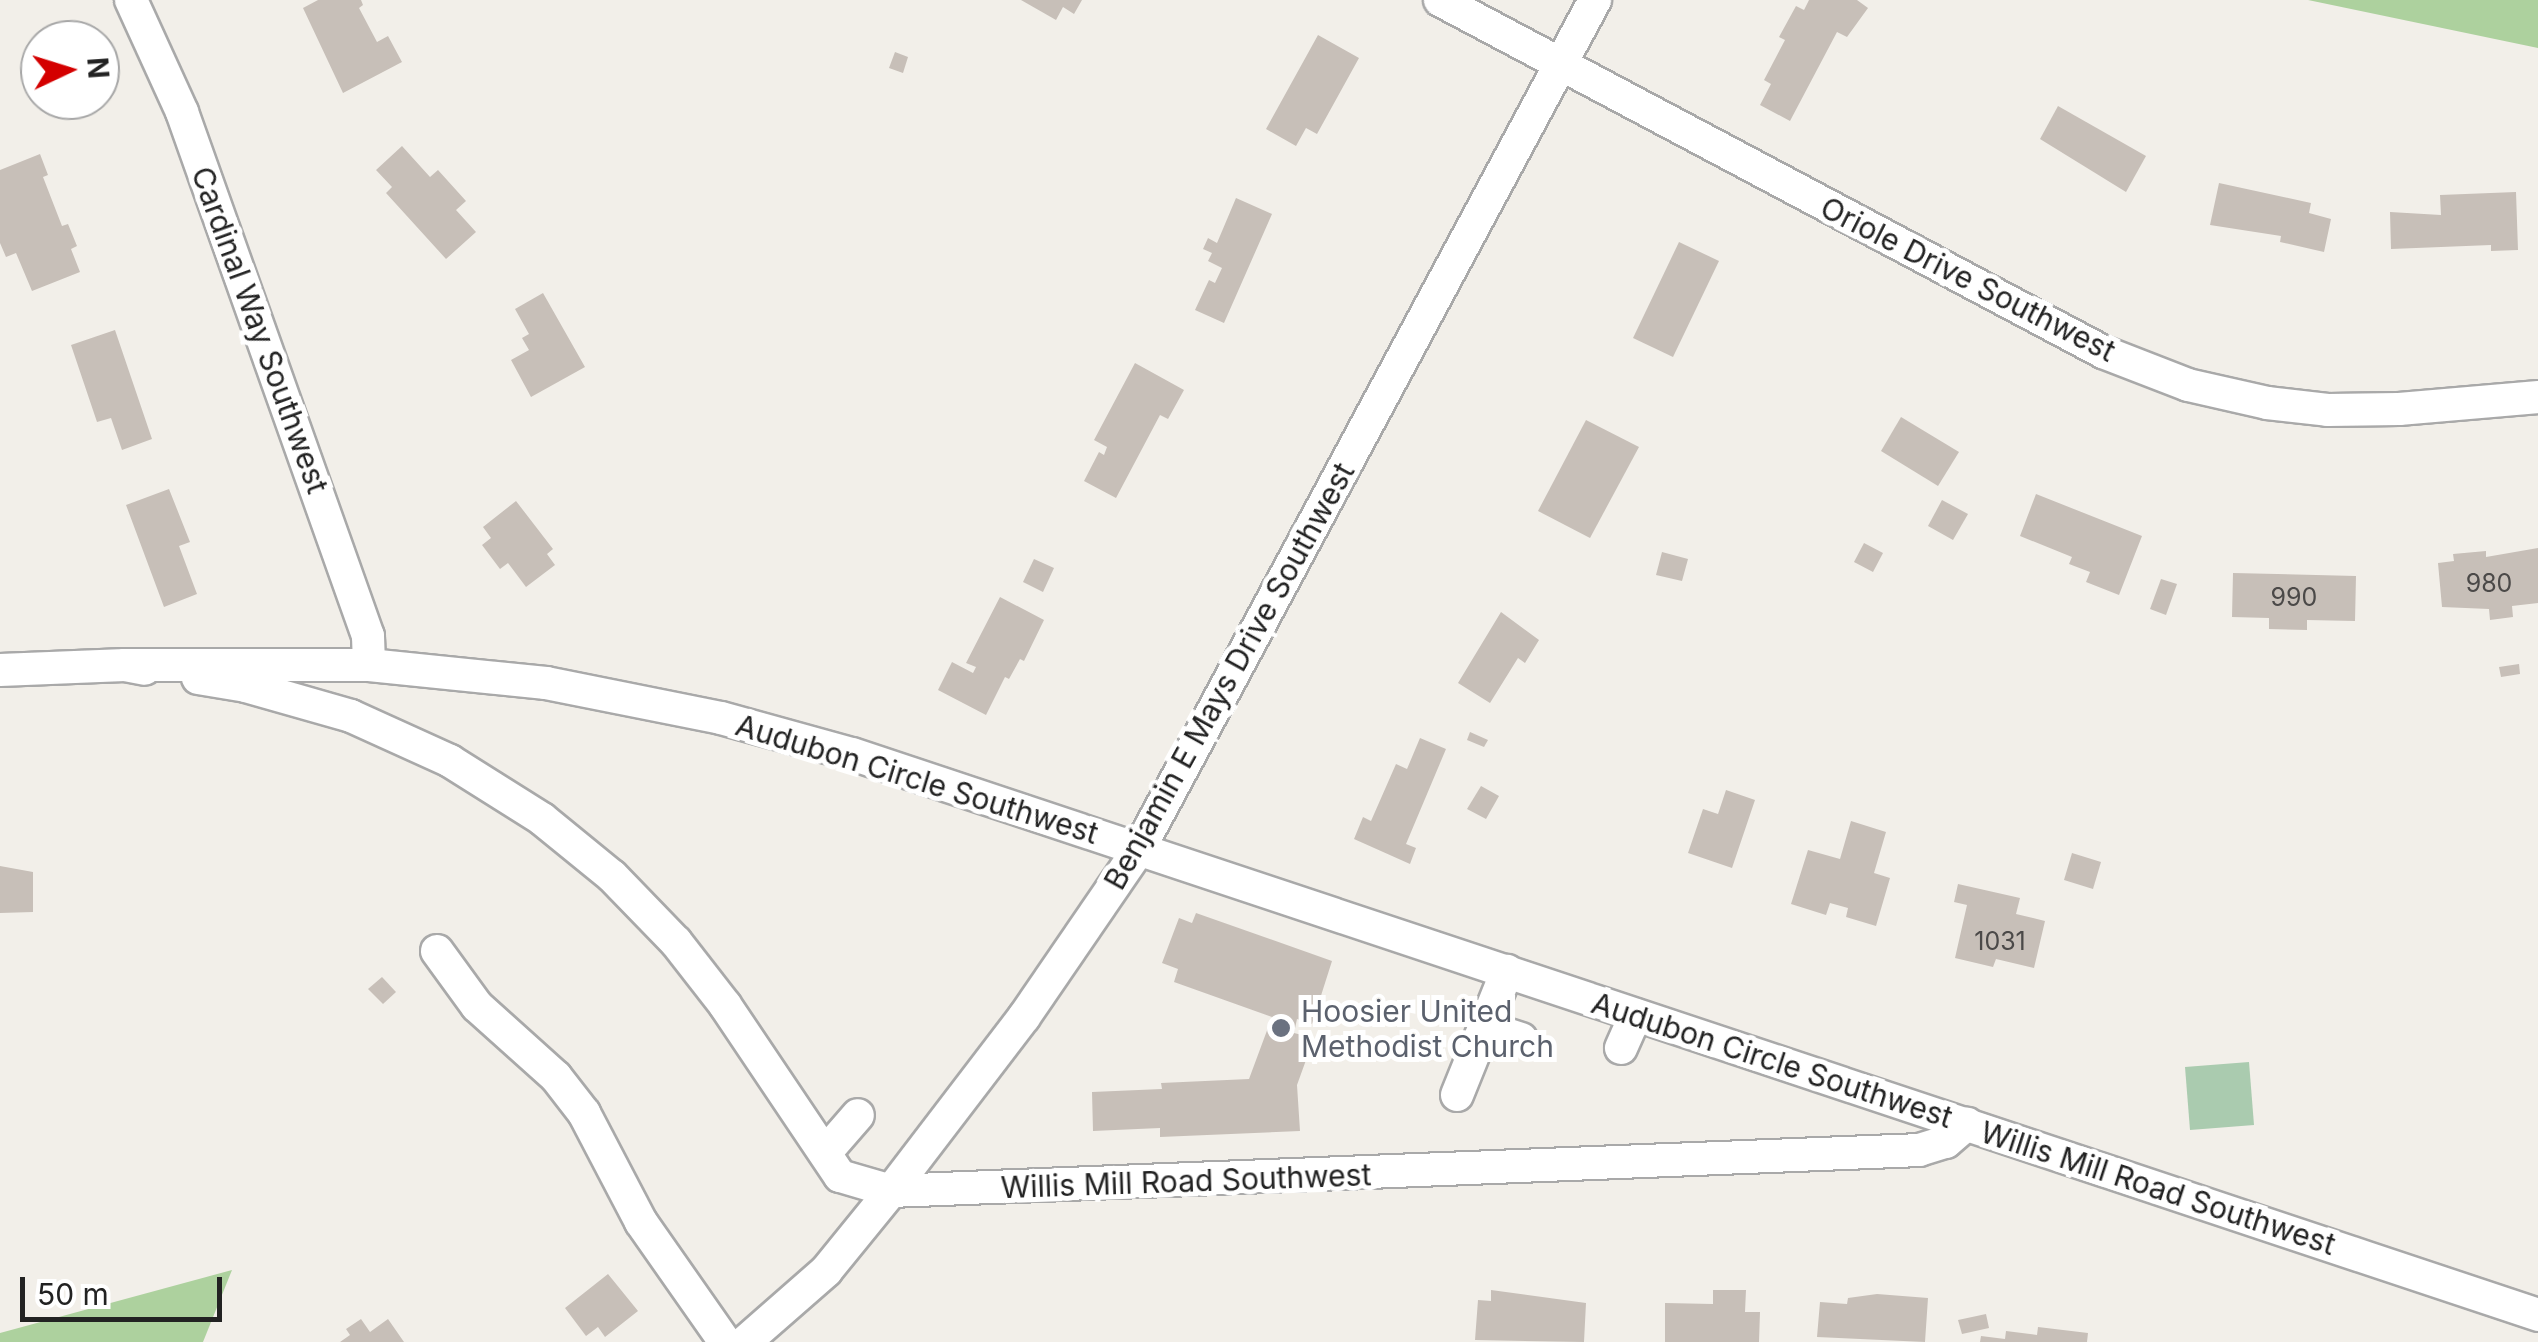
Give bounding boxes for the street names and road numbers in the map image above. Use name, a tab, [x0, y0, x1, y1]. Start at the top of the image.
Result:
street label: Cardinal Way Southwest	[184, 162, 336, 498]
street label: Oriole Drive Southwest	[1815, 189, 2121, 369]
street label: Benjamin E Mays Drive Southwest	[1096, 456, 1362, 896]
street label: Audubon Circle Southwest	[731, 707, 1103, 851]
street label: Audubon Circle Southwest	[1587, 985, 1957, 1135]
street label: Willis Mill Road Southwest	[1976, 1114, 2340, 1262]
street label: Willis Mill Road Southwest	[1000, 1157, 1372, 1205]

